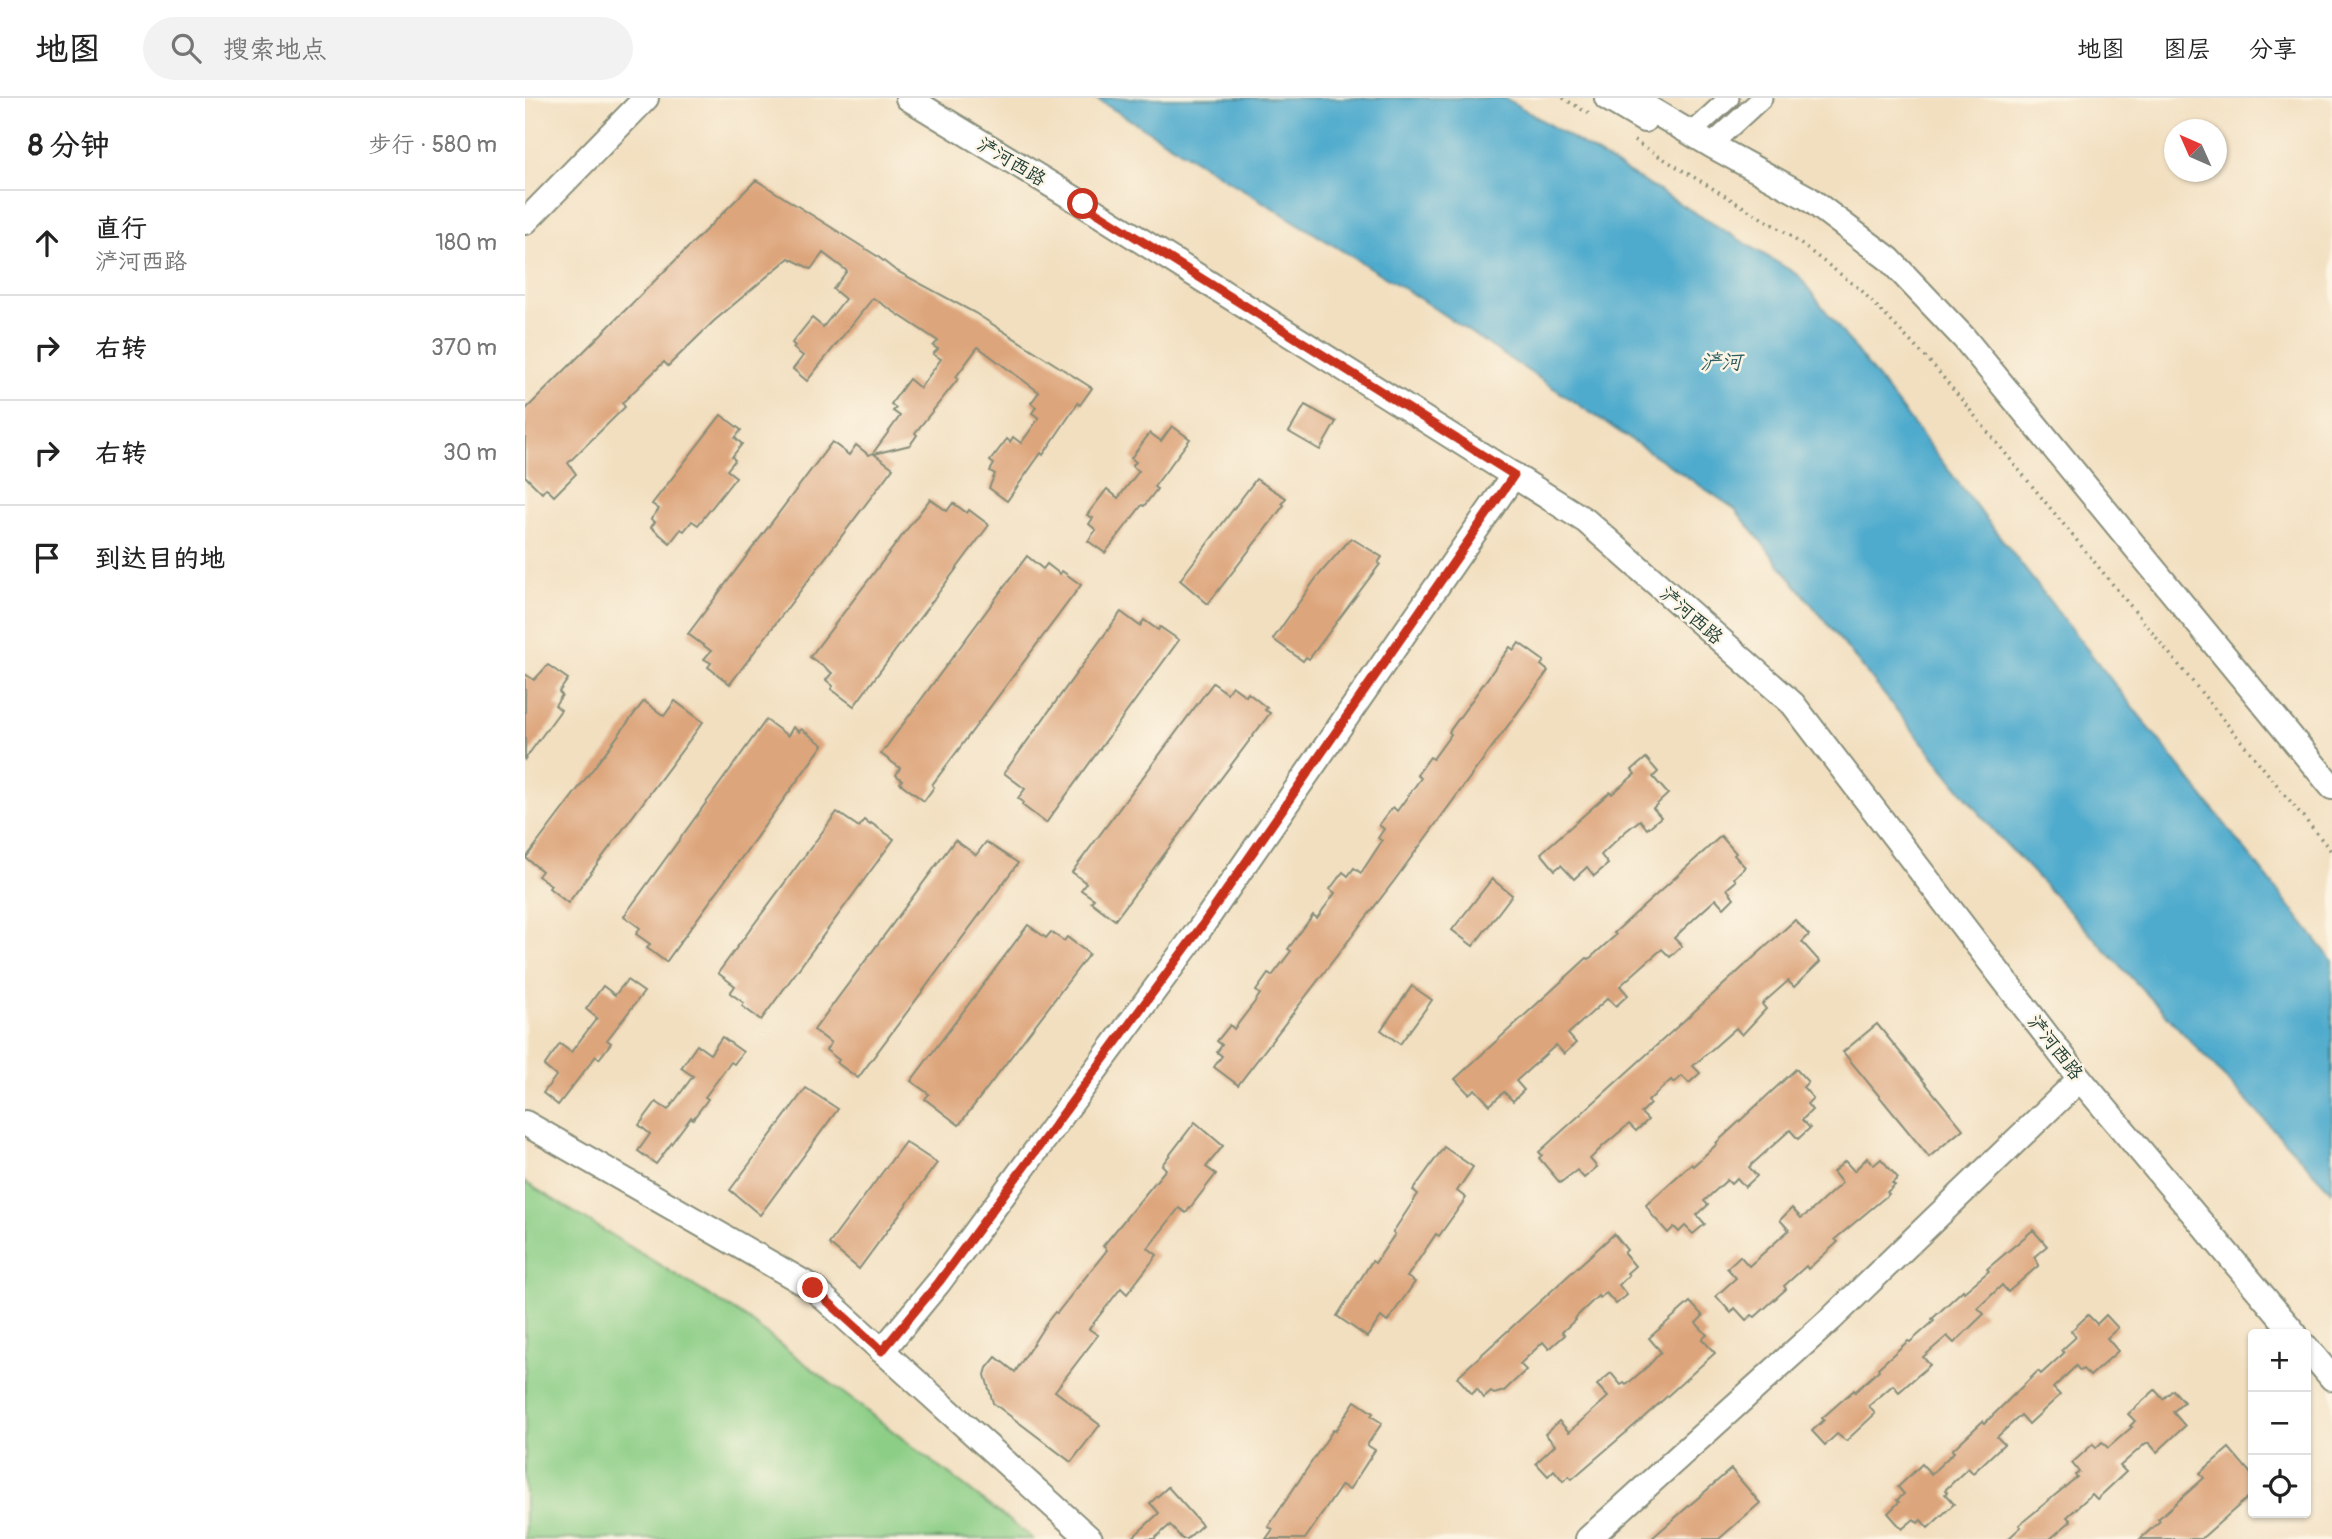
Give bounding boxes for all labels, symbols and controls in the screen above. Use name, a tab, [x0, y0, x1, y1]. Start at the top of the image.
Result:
search box	[143, 17, 633, 80]
text: 地图	[35, 29, 101, 70]
icon: search	[167, 29, 205, 67]
text: 搜索地点	[223, 34, 327, 66]
text: 地图	[2077, 35, 2125, 64]
text: 图层	[2163, 35, 2211, 64]
text: 分享	[2249, 35, 2297, 64]
north arrow	[2164, 119, 2227, 182]
text: 8 分钟	[28, 127, 110, 164]
text: 步行 · 580 m	[368, 130, 497, 159]
street label: 浐河西路	[973, 132, 1050, 192]
route start	[1067, 188, 1098, 219]
text: 直行	[95, 213, 147, 245]
icon: ahead	[28, 224, 66, 262]
text: 180 m	[435, 228, 497, 257]
text: 浐河西路	[95, 247, 187, 276]
icon: right	[28, 329, 66, 367]
text: 右转	[95, 333, 147, 365]
text: 370 m	[431, 333, 497, 362]
water label: 浐河	[1700, 349, 1745, 376]
icon: right	[28, 434, 66, 472]
text: 右转	[95, 438, 147, 470]
text: 30 m	[443, 438, 497, 467]
icon: arrive	[28, 539, 66, 577]
text: 到达目的地	[95, 543, 225, 575]
street label: 浐河西路	[1655, 582, 1728, 650]
street label: 浐河西路	[2022, 1010, 2088, 1085]
route end	[797, 1272, 828, 1303]
map controls	[2248, 1329, 2311, 1518]
button: +	[2248, 1329, 2311, 1392]
button: −	[2248, 1392, 2311, 1455]
button: locate	[2248, 1455, 2311, 1518]

